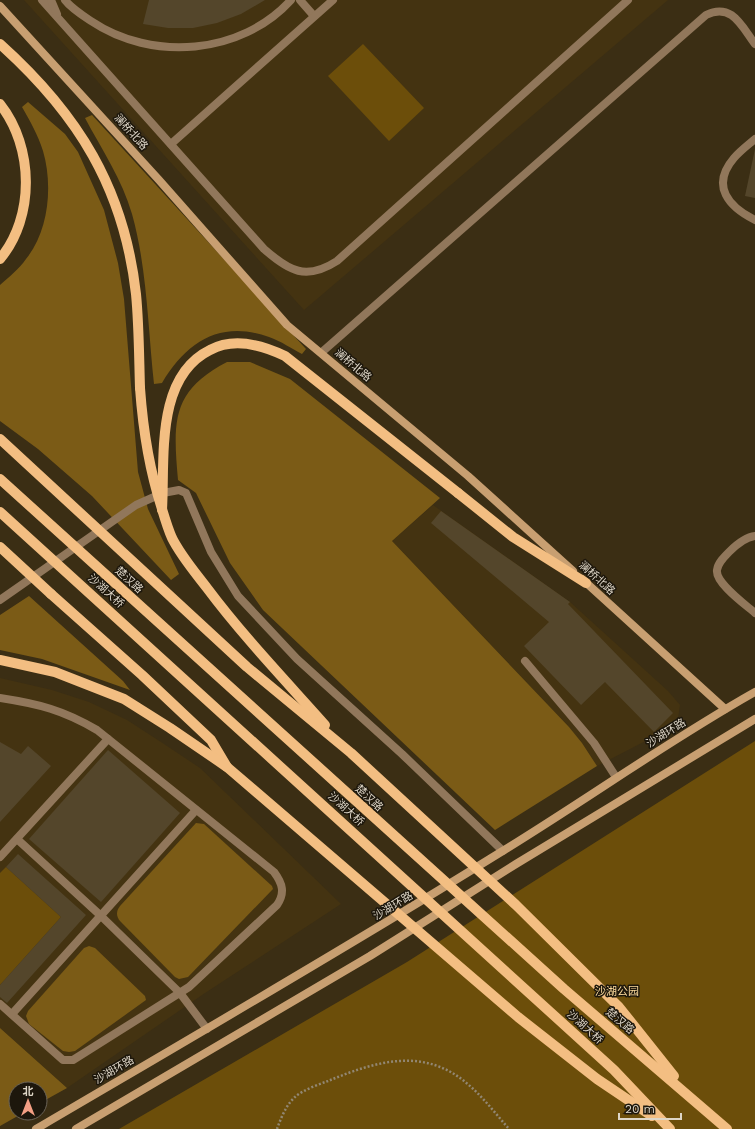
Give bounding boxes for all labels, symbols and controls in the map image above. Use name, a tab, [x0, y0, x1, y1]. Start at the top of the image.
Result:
street label: 澜桥北路	[111, 111, 151, 153]
street label: 澜桥北路	[332, 346, 374, 384]
street label: 澜桥北路	[576, 558, 618, 598]
street label: 楚汉路	[112, 564, 146, 596]
street label: 沙湖大桥	[85, 571, 127, 611]
street label: 沙湖环路	[644, 716, 688, 750]
street label: 楚汉路	[352, 782, 386, 814]
street label: 沙湖大桥	[325, 789, 367, 829]
street label: 沙湖环路	[371, 889, 415, 923]
park label: 沙湖公园	[595, 985, 639, 998]
street label: 楚汉路	[603, 1005, 637, 1037]
street label: 沙湖大桥	[564, 1007, 606, 1047]
street label: 沙湖环路	[92, 1053, 136, 1087]
north arrow	[8, 1081, 48, 1121]
text: 北	[23, 1085, 34, 1098]
scale bar	[619, 1095, 681, 1121]
text: 20 m	[625, 1102, 655, 1116]

